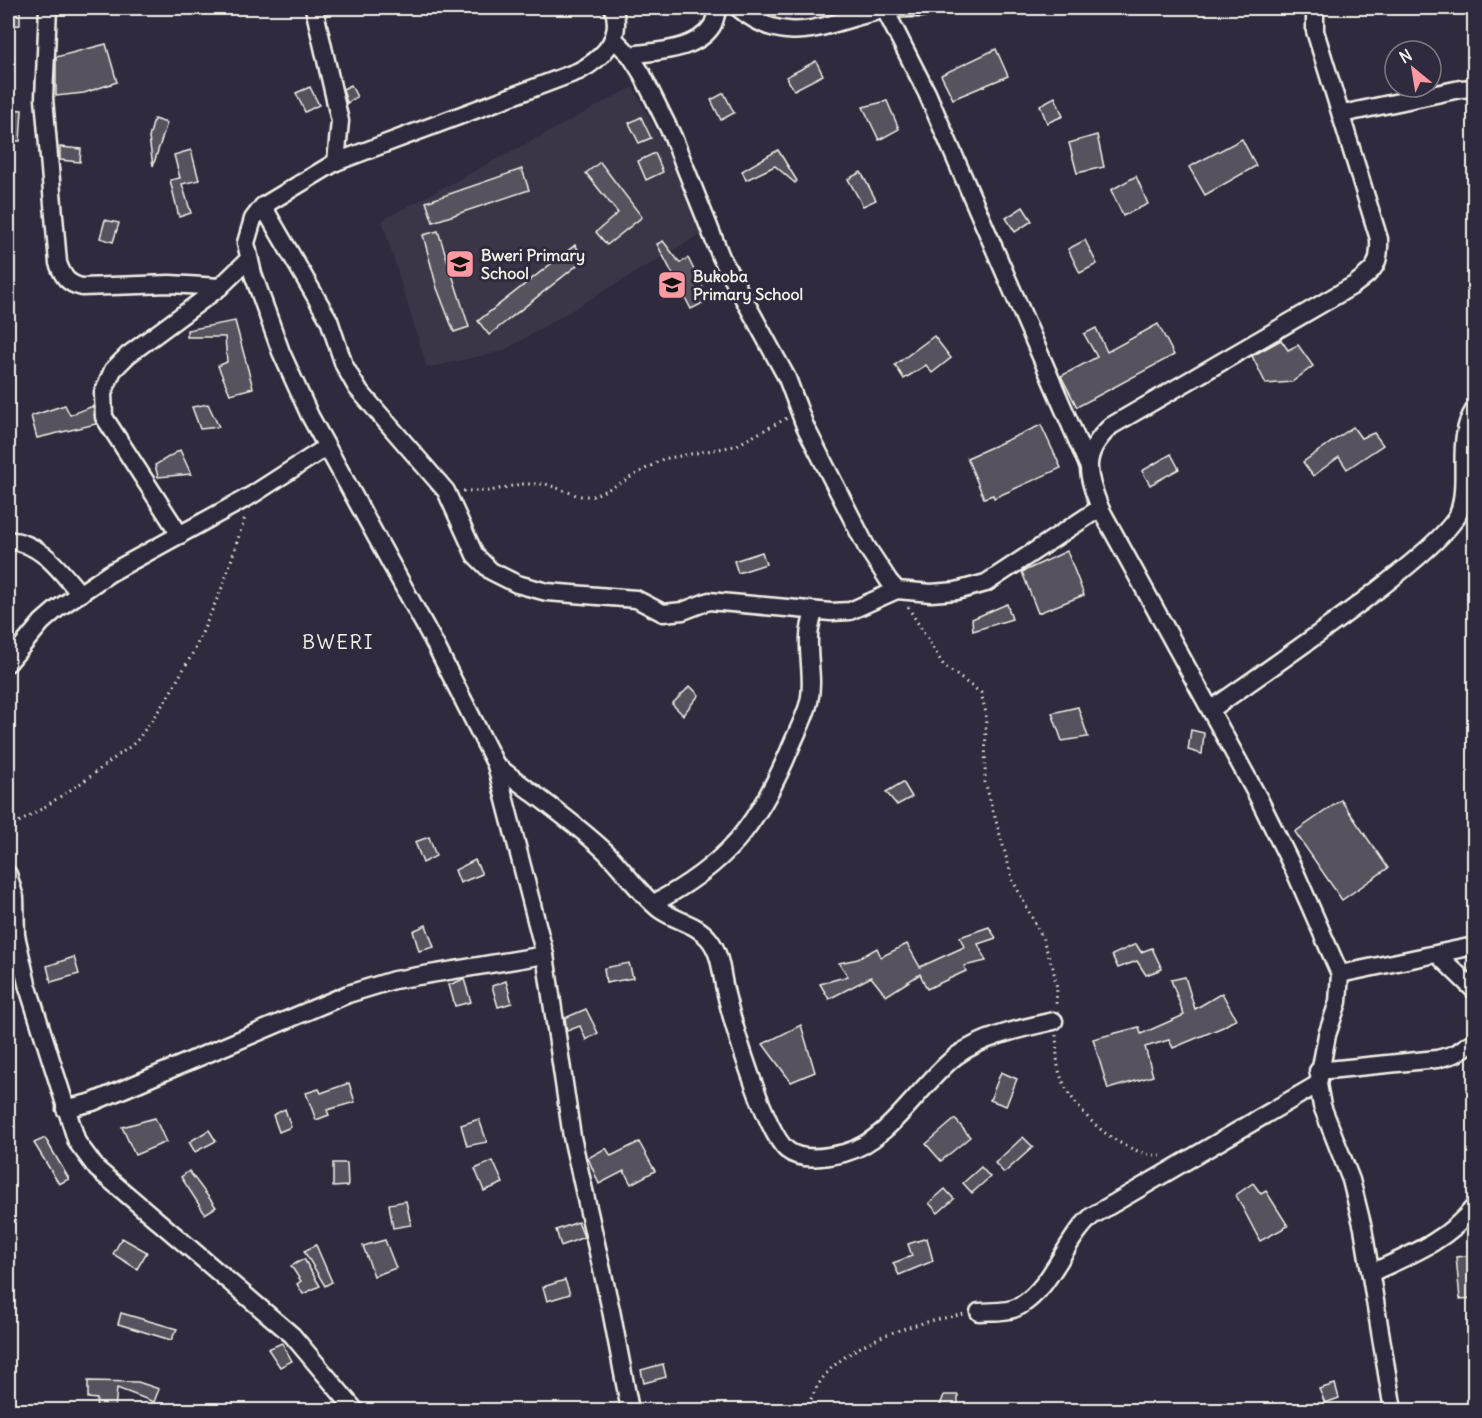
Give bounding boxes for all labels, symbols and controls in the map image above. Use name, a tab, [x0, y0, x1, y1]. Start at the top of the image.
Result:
north arrow	[1383, 39, 1443, 99]
text: N	[1396, 45, 1415, 67]
place label: Bweri Primary School	[481, 245, 585, 283]
school or university icon: Bweri Primary School	[444, 248, 476, 280]
place label: Bukoba Primary School	[693, 266, 803, 305]
school or university icon: Bukoba Primary School	[656, 269, 688, 301]
district label: BWERI	[302, 629, 374, 654]

